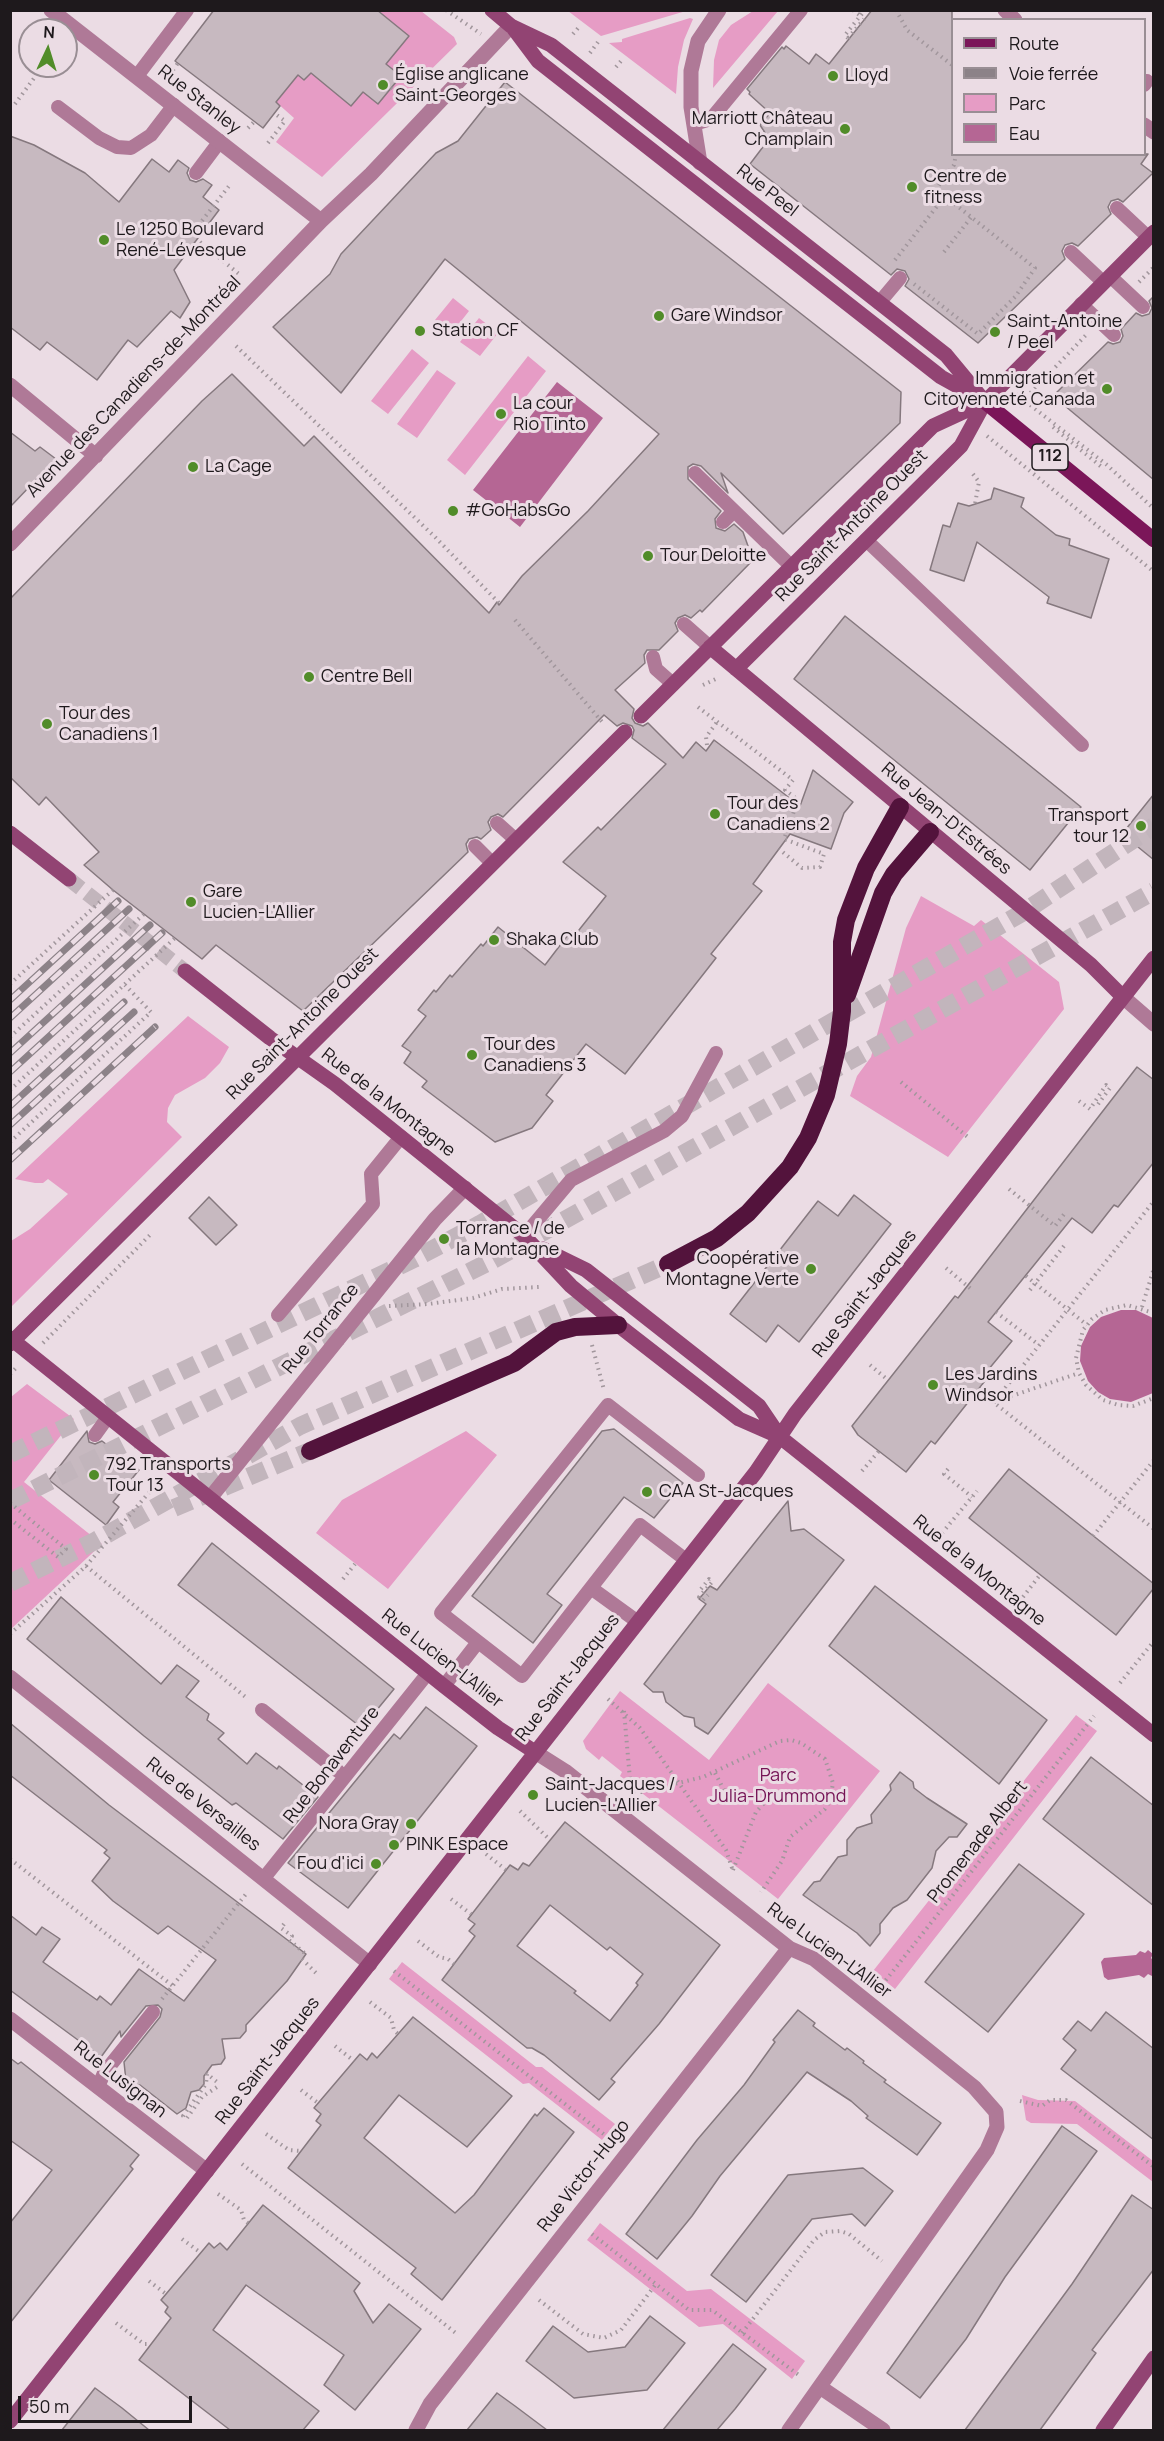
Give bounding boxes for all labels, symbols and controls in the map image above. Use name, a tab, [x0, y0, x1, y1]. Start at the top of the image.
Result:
north arrow	[18, 18, 78, 78]
legend	[951, 18, 1146, 156]
text: N	[43, 21, 56, 43]
text: Route	[1009, 31, 1059, 55]
street label: Rue Stanley	[153, 61, 245, 139]
text: Voie ferrée	[1009, 61, 1098, 85]
place label: Église anglicane Saint-Georges	[395, 64, 529, 106]
place label: Lloyd	[845, 65, 888, 87]
marker: Lloyd	[826, 69, 840, 83]
marker: Église anglicane Saint-Georges	[376, 78, 390, 92]
text: Parc	[1009, 91, 1046, 115]
place label: Marriott Château Champlain	[692, 108, 833, 150]
text: Eau	[1009, 121, 1040, 145]
marker: Marriott Château Champlain	[838, 122, 852, 136]
street label: Rue Peel	[732, 160, 802, 222]
place label: Centre de fitness	[924, 166, 1007, 208]
marker: Centre de fitness	[905, 180, 919, 194]
place label: Le 1250 Boulevard René-Lévesque	[116, 219, 264, 262]
marker: Le 1250 Boulevard René-Lévesque	[97, 233, 111, 247]
street label: Avenue des Canadiens-de-Montréal	[22, 272, 246, 502]
place label: Gare Windsor	[671, 305, 783, 327]
marker: Gare Windsor	[652, 309, 666, 323]
place label: Saint-Antoine / Peel	[1007, 311, 1122, 354]
place label: Station CF	[432, 320, 519, 342]
marker: Station CF	[413, 324, 427, 338]
marker: Saint-Antoine / Peel	[988, 325, 1002, 339]
place label: Immigration et Citoyenneté Canada	[924, 368, 1095, 410]
marker: Immigration et Citoyenneté Canada	[1100, 382, 1114, 396]
place label: La cour Rio Tinto	[513, 393, 586, 436]
marker: La cour Rio Tinto	[494, 407, 508, 421]
road number: 112	[1032, 444, 1068, 470]
street label: Rue Saint-Antoine Ouest	[772, 446, 932, 606]
place label: La Cage	[205, 456, 272, 478]
marker: La Cage	[186, 460, 200, 474]
place label: #GoHabsGo	[465, 500, 571, 522]
marker: #GoHabsGo	[446, 504, 460, 518]
place label: Tour Deloitte	[660, 545, 766, 567]
marker: Tour Deloitte	[641, 549, 655, 563]
place label: Centre Bell	[321, 666, 412, 688]
marker: Centre Bell	[302, 670, 316, 684]
place label: Tour des Canadiens 1	[59, 703, 158, 746]
marker: Tour des Canadiens 1	[40, 717, 54, 731]
street label: Rue Jean-D'Estrées	[877, 758, 1015, 880]
place label: Tour des Canadiens 2	[727, 793, 830, 836]
place label: Transport tour 12	[1048, 805, 1129, 848]
marker: Tour des Canadiens 2	[708, 807, 722, 821]
marker: Transport tour 12	[1134, 819, 1148, 833]
place label: Gare Lucien-L'Allier	[203, 881, 315, 924]
marker: Gare Lucien-L'Allier	[184, 895, 198, 909]
place label: Shaka Club	[506, 929, 599, 951]
marker: Shaka Club	[487, 933, 501, 947]
street label: Rue Saint-Antoine Ouest	[223, 944, 383, 1104]
place label: Tour des Canadiens 3	[484, 1034, 586, 1076]
street label: Rue de la Montagne	[317, 1044, 459, 1162]
marker: Tour des Canadiens 3	[465, 1048, 479, 1062]
place label: Torrance / de la Montagne	[456, 1218, 565, 1260]
street label: Rue Saint-Jacques	[808, 1226, 922, 1362]
marker: Torrance / de la Montagne	[437, 1232, 451, 1246]
place label: Coopérative Montagne Verte	[666, 1248, 799, 1290]
marker: Coopérative Montagne Verte	[804, 1262, 818, 1276]
street label: Rue Torrance	[278, 1280, 364, 1378]
place label: Les Jardins Windsor	[945, 1364, 1037, 1406]
marker: Les Jardins Windsor	[926, 1378, 940, 1392]
place label: 792 Transports Tour 13	[106, 1454, 231, 1496]
marker: 792 Transports Tour 13	[87, 1468, 101, 1482]
place label: CAA St-Jacques	[659, 1481, 794, 1503]
marker: CAA St-Jacques	[640, 1485, 654, 1499]
street label: Rue de la Montagne	[908, 1511, 1050, 1631]
street label: Rue Lucien-L'Allier	[377, 1605, 507, 1713]
street label: Rue Saint-Jacques	[511, 1610, 625, 1746]
street label: Rue Bonaventure	[280, 1702, 384, 1828]
street label: Rue de Versailles	[141, 1754, 265, 1856]
park label: Parc Julia-Drummond	[710, 1765, 846, 1808]
place label: Saint-Jacques / Lucien-L'Allier	[545, 1774, 675, 1816]
street label: Promenade Albert	[924, 1777, 1032, 1907]
marker: Saint-Jacques / Lucien-L'Allier	[526, 1788, 540, 1802]
place label: Nora Gray	[319, 1813, 399, 1835]
marker: Nora Gray	[404, 1817, 418, 1831]
place label: PINK Espace	[406, 1834, 508, 1856]
marker: PINK Espace	[387, 1838, 401, 1852]
place label: Fou d'ici	[297, 1853, 364, 1875]
marker: Fou d'ici	[369, 1857, 383, 1871]
street label: Rue Lucien-L'Allier	[763, 1899, 895, 2003]
street label: Rue Saint-Jacques	[211, 1993, 325, 2129]
street label: Rue Lusignan	[69, 2037, 171, 2123]
street label: Rue Victor-Hugo	[533, 2115, 635, 2237]
scale bar	[21, 2384, 195, 2422]
text: 50 m	[29, 2394, 69, 2418]

